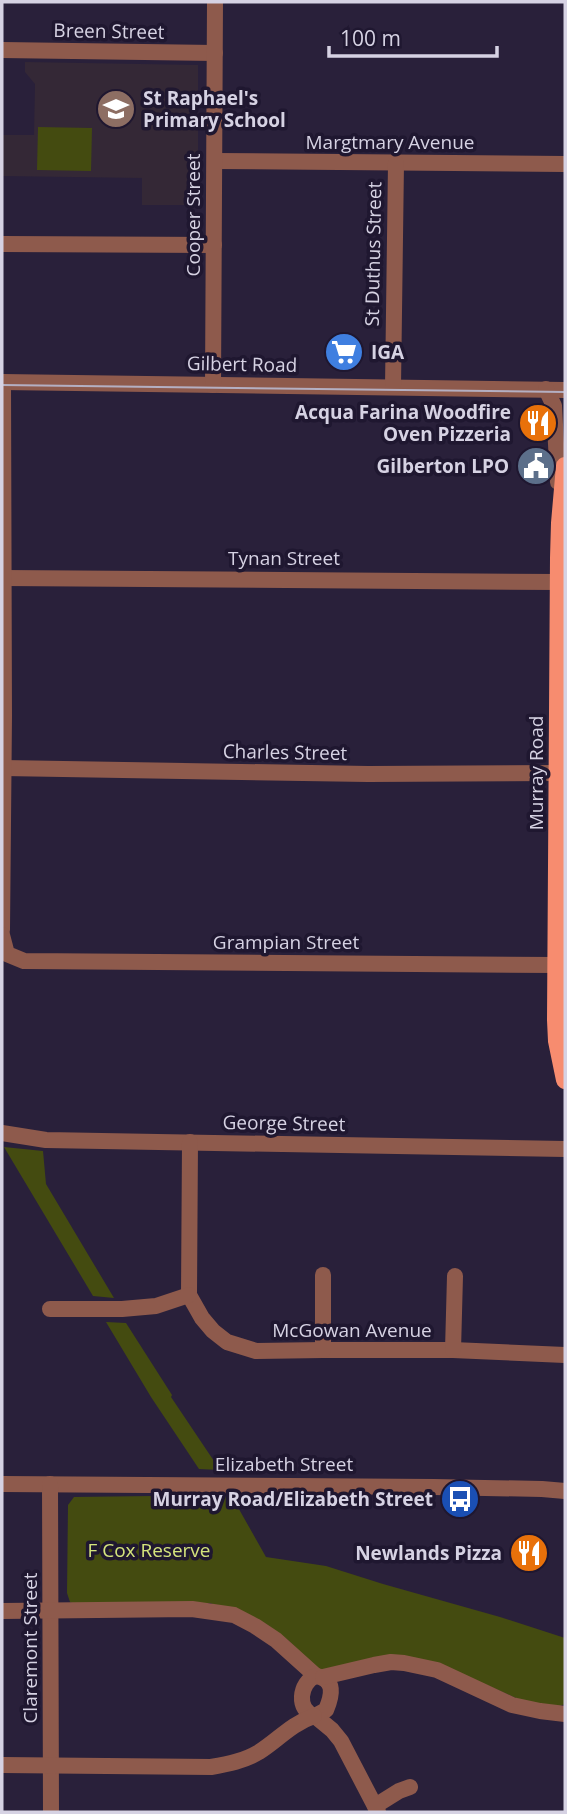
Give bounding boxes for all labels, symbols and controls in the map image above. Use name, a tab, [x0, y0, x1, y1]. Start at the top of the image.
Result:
scale bar	[329, 14, 497, 58]
street label: Breen Street	[53, 17, 165, 45]
text: 100 m	[340, 24, 401, 52]
place label: St Raphael's Primary School	[143, 85, 286, 133]
school or university icon: St Raphael's Primary School	[95, 88, 137, 130]
street label: Margtmary Avenue	[305, 129, 475, 155]
street label: Cooper Street	[180, 153, 206, 276]
street label: St Duthus Street	[359, 181, 387, 327]
supermarket icon: IGA	[323, 331, 365, 373]
place label: IGA	[371, 339, 405, 365]
street label: Gilbert Road	[187, 350, 297, 378]
place label: Acqua Farina Woodfire Oven Pizzeria	[295, 399, 511, 447]
restaurant icon: Acqua Farina Woodfire Oven Pizzeria	[517, 402, 559, 444]
public building icon: Gilberton LPO	[515, 445, 557, 487]
place label: Gilberton LPO	[377, 453, 509, 479]
street label: Tynan Street	[228, 545, 340, 571]
street label: Murray Road	[523, 716, 549, 830]
street label: Charles Street	[223, 738, 348, 766]
street label: Grampian Street	[213, 929, 359, 955]
street label: George Street	[222, 1109, 346, 1137]
street label: McGowan Avenue	[272, 1317, 432, 1343]
street label: Elizabeth Street	[215, 1451, 353, 1477]
bus stop icon: Murray Road/Elizabeth Street	[439, 1478, 481, 1520]
place label: Murray Road/Elizabeth Street	[153, 1486, 433, 1512]
restaurant icon: Newlands Pizza	[508, 1532, 550, 1574]
park label: F Cox Reserve	[87, 1537, 211, 1563]
place label: Newlands Pizza	[355, 1540, 502, 1566]
street label: Claremont Street	[17, 1572, 43, 1724]

